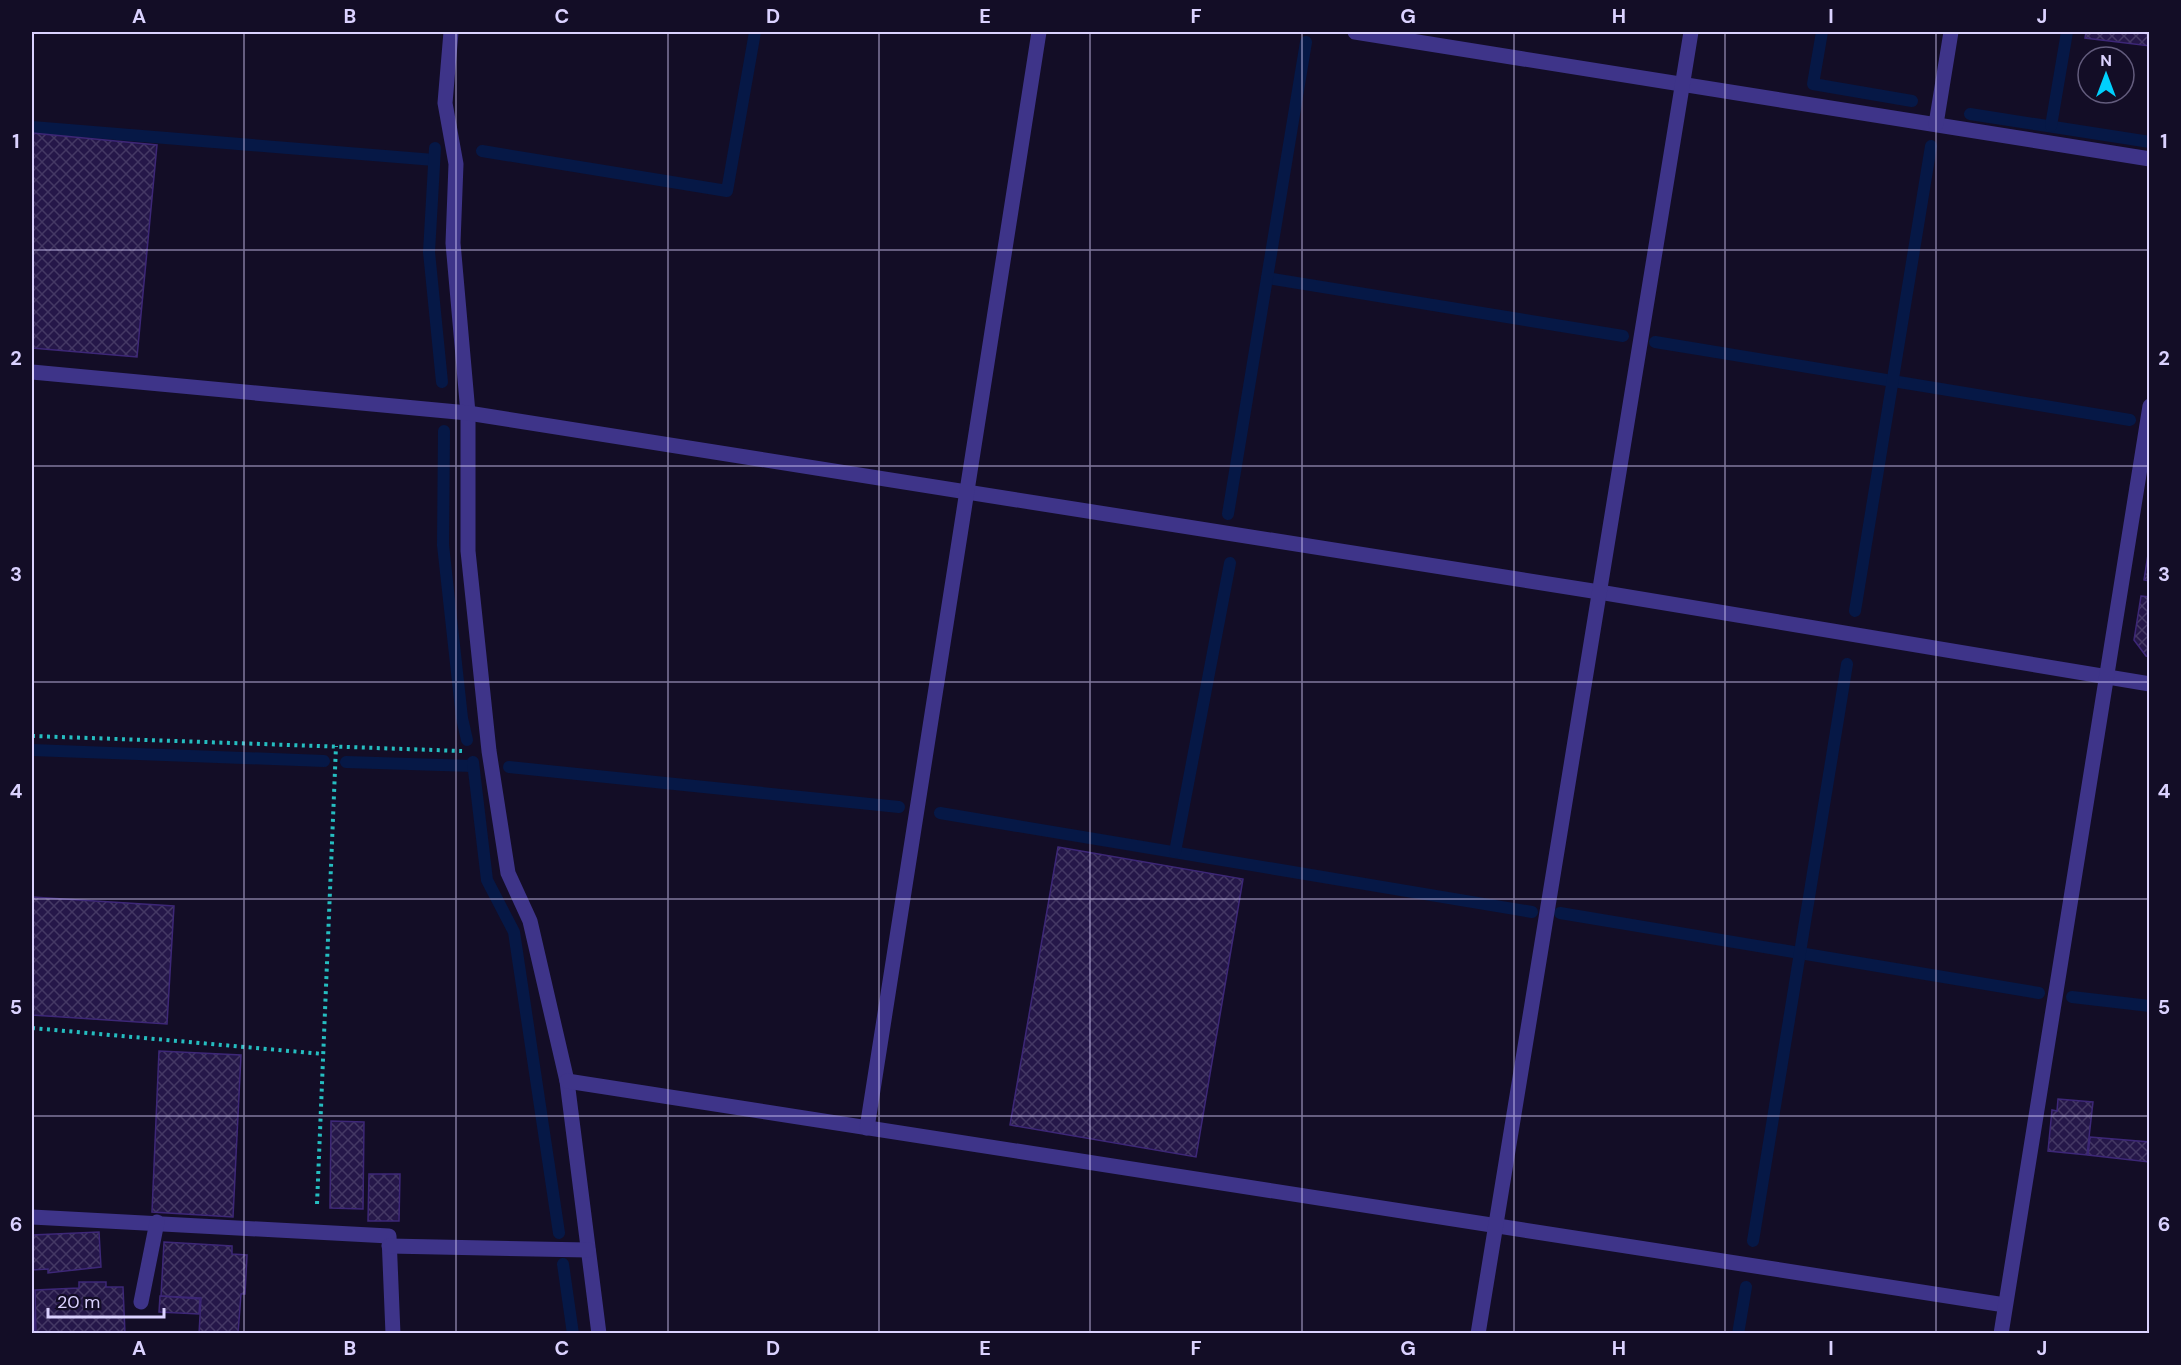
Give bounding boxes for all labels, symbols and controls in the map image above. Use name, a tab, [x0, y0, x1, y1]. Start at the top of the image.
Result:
text: A	[132, 3, 146, 29]
text: B	[344, 3, 356, 29]
text: C	[555, 3, 569, 29]
text: D	[766, 3, 780, 29]
text: E	[979, 3, 991, 29]
text: F	[1190, 3, 1202, 29]
text: G	[1400, 3, 1416, 29]
text: H	[1612, 3, 1626, 29]
text: I	[1828, 3, 1834, 29]
text: J	[2037, 3, 2047, 29]
north arrow	[2076, 45, 2136, 105]
text: N	[2100, 50, 2112, 71]
text: 1	[12, 128, 20, 154]
text: 1	[2160, 128, 2168, 154]
text: 2	[10, 345, 22, 371]
text: 2	[2158, 345, 2170, 371]
text: 3	[10, 561, 22, 587]
text: 3	[2158, 561, 2170, 587]
text: 4	[10, 778, 23, 804]
text: 4	[2158, 778, 2171, 804]
text: 5	[10, 994, 22, 1020]
text: 5	[2158, 994, 2170, 1020]
text: 6	[10, 1211, 22, 1237]
text: 6	[2158, 1211, 2170, 1237]
scale bar	[48, 1281, 164, 1319]
text: 20 m	[57, 1290, 100, 1314]
text: A	[132, 1335, 146, 1361]
text: B	[344, 1335, 356, 1361]
text: C	[555, 1335, 569, 1361]
text: D	[766, 1335, 780, 1361]
text: E	[979, 1335, 991, 1361]
text: F	[1190, 1335, 1202, 1361]
text: G	[1400, 1335, 1416, 1361]
text: H	[1612, 1335, 1626, 1361]
text: I	[1828, 1335, 1834, 1361]
text: J	[2037, 1335, 2047, 1361]

